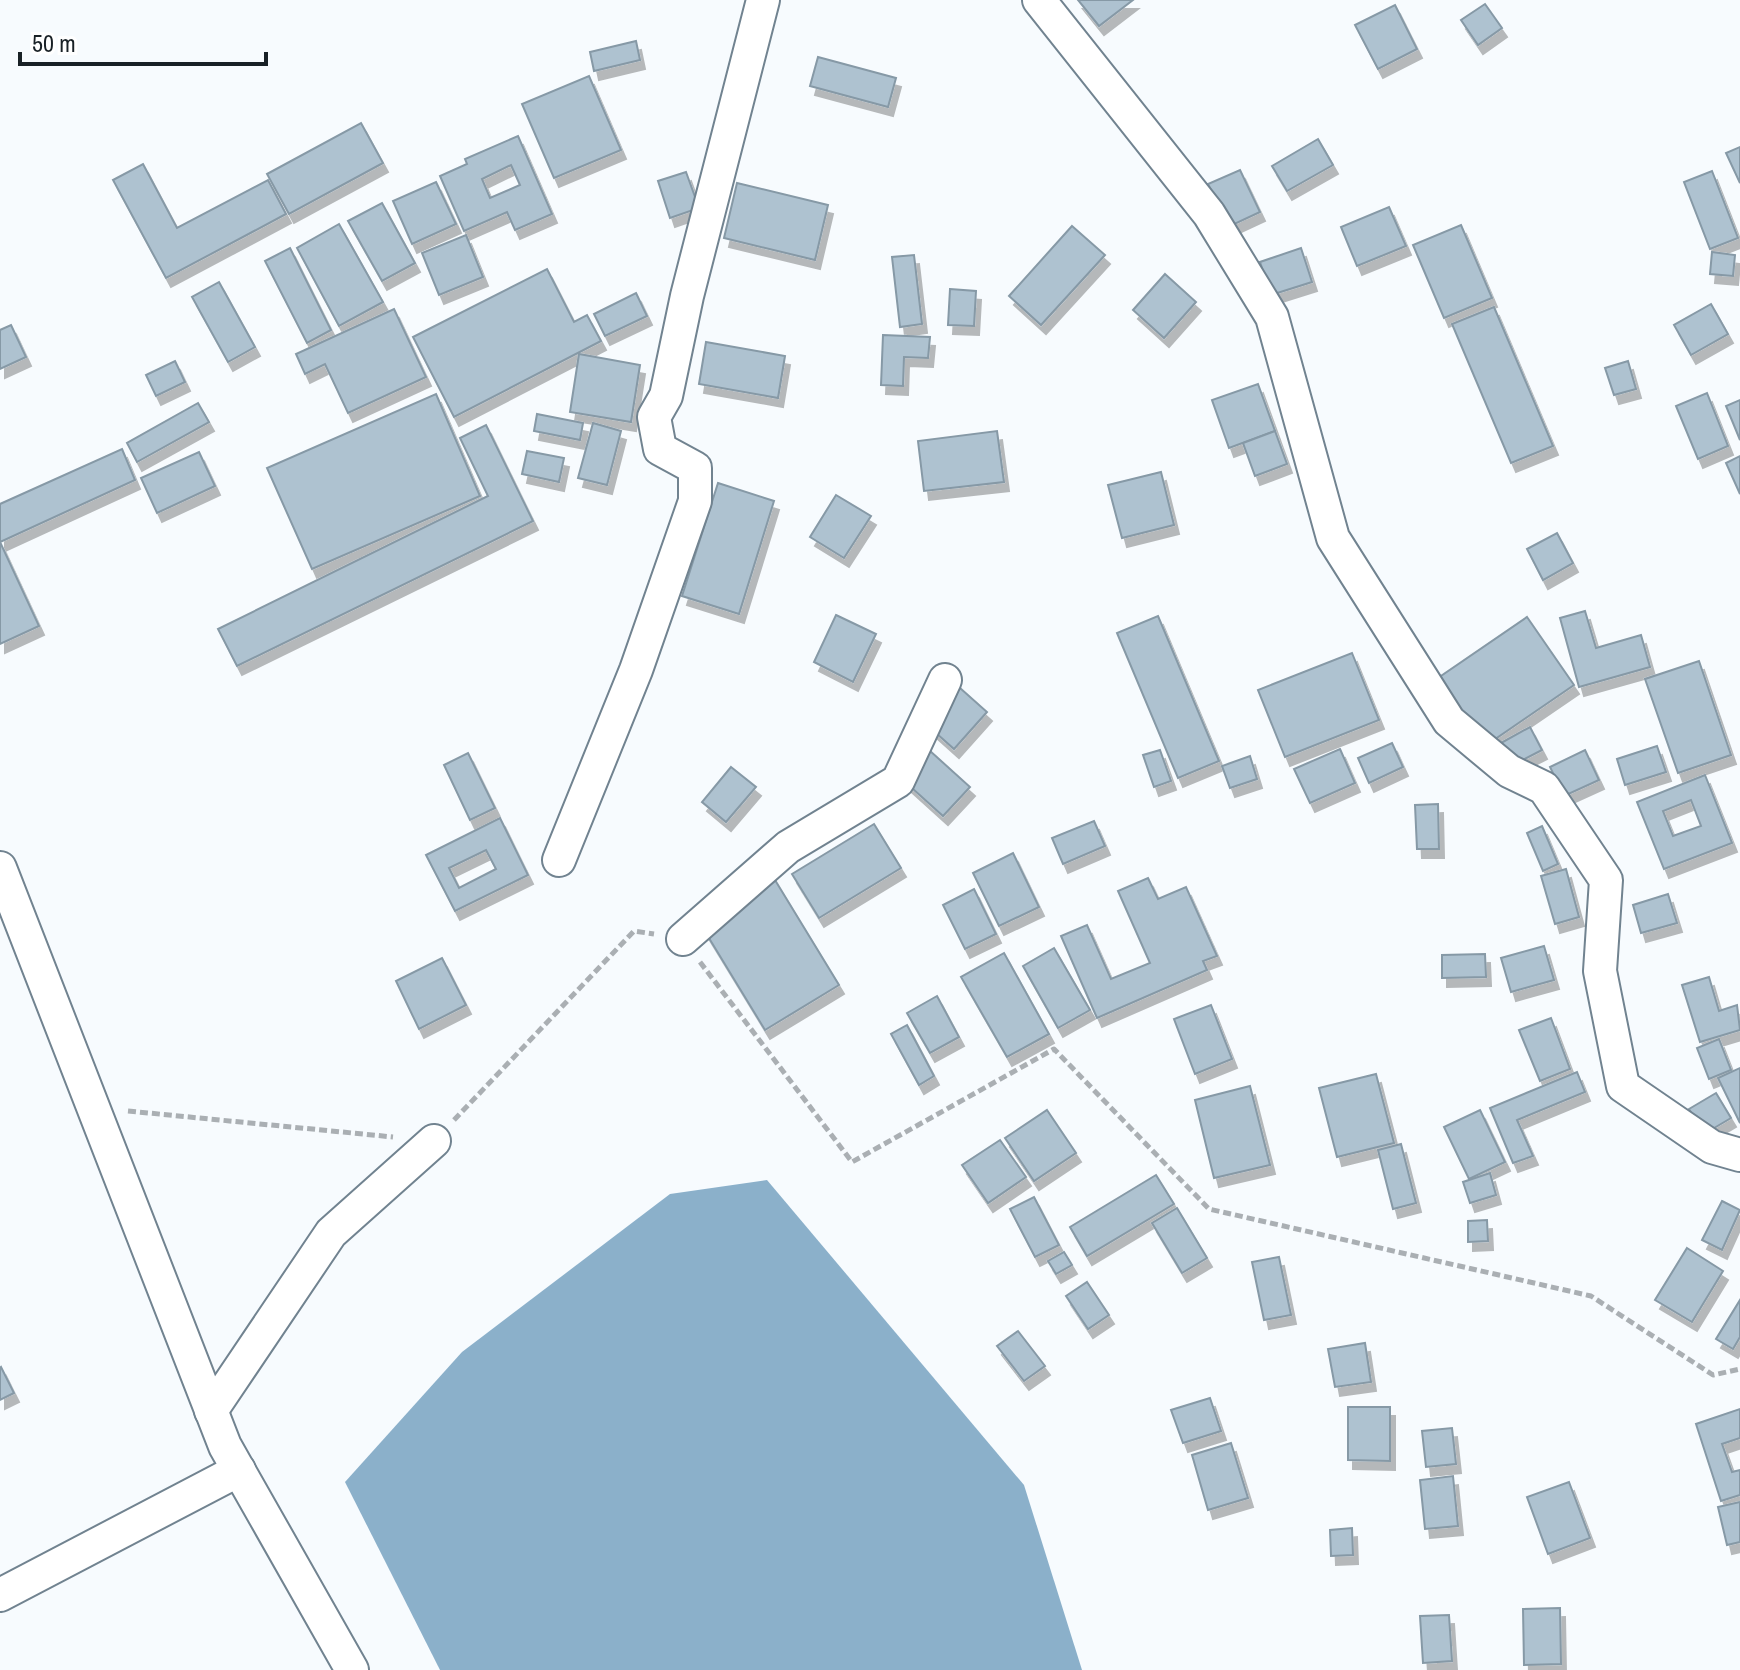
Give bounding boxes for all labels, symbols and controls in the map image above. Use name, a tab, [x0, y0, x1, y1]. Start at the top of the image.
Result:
scale bar	[20, 16, 266, 66]
text: 50 m	[32, 27, 76, 59]

